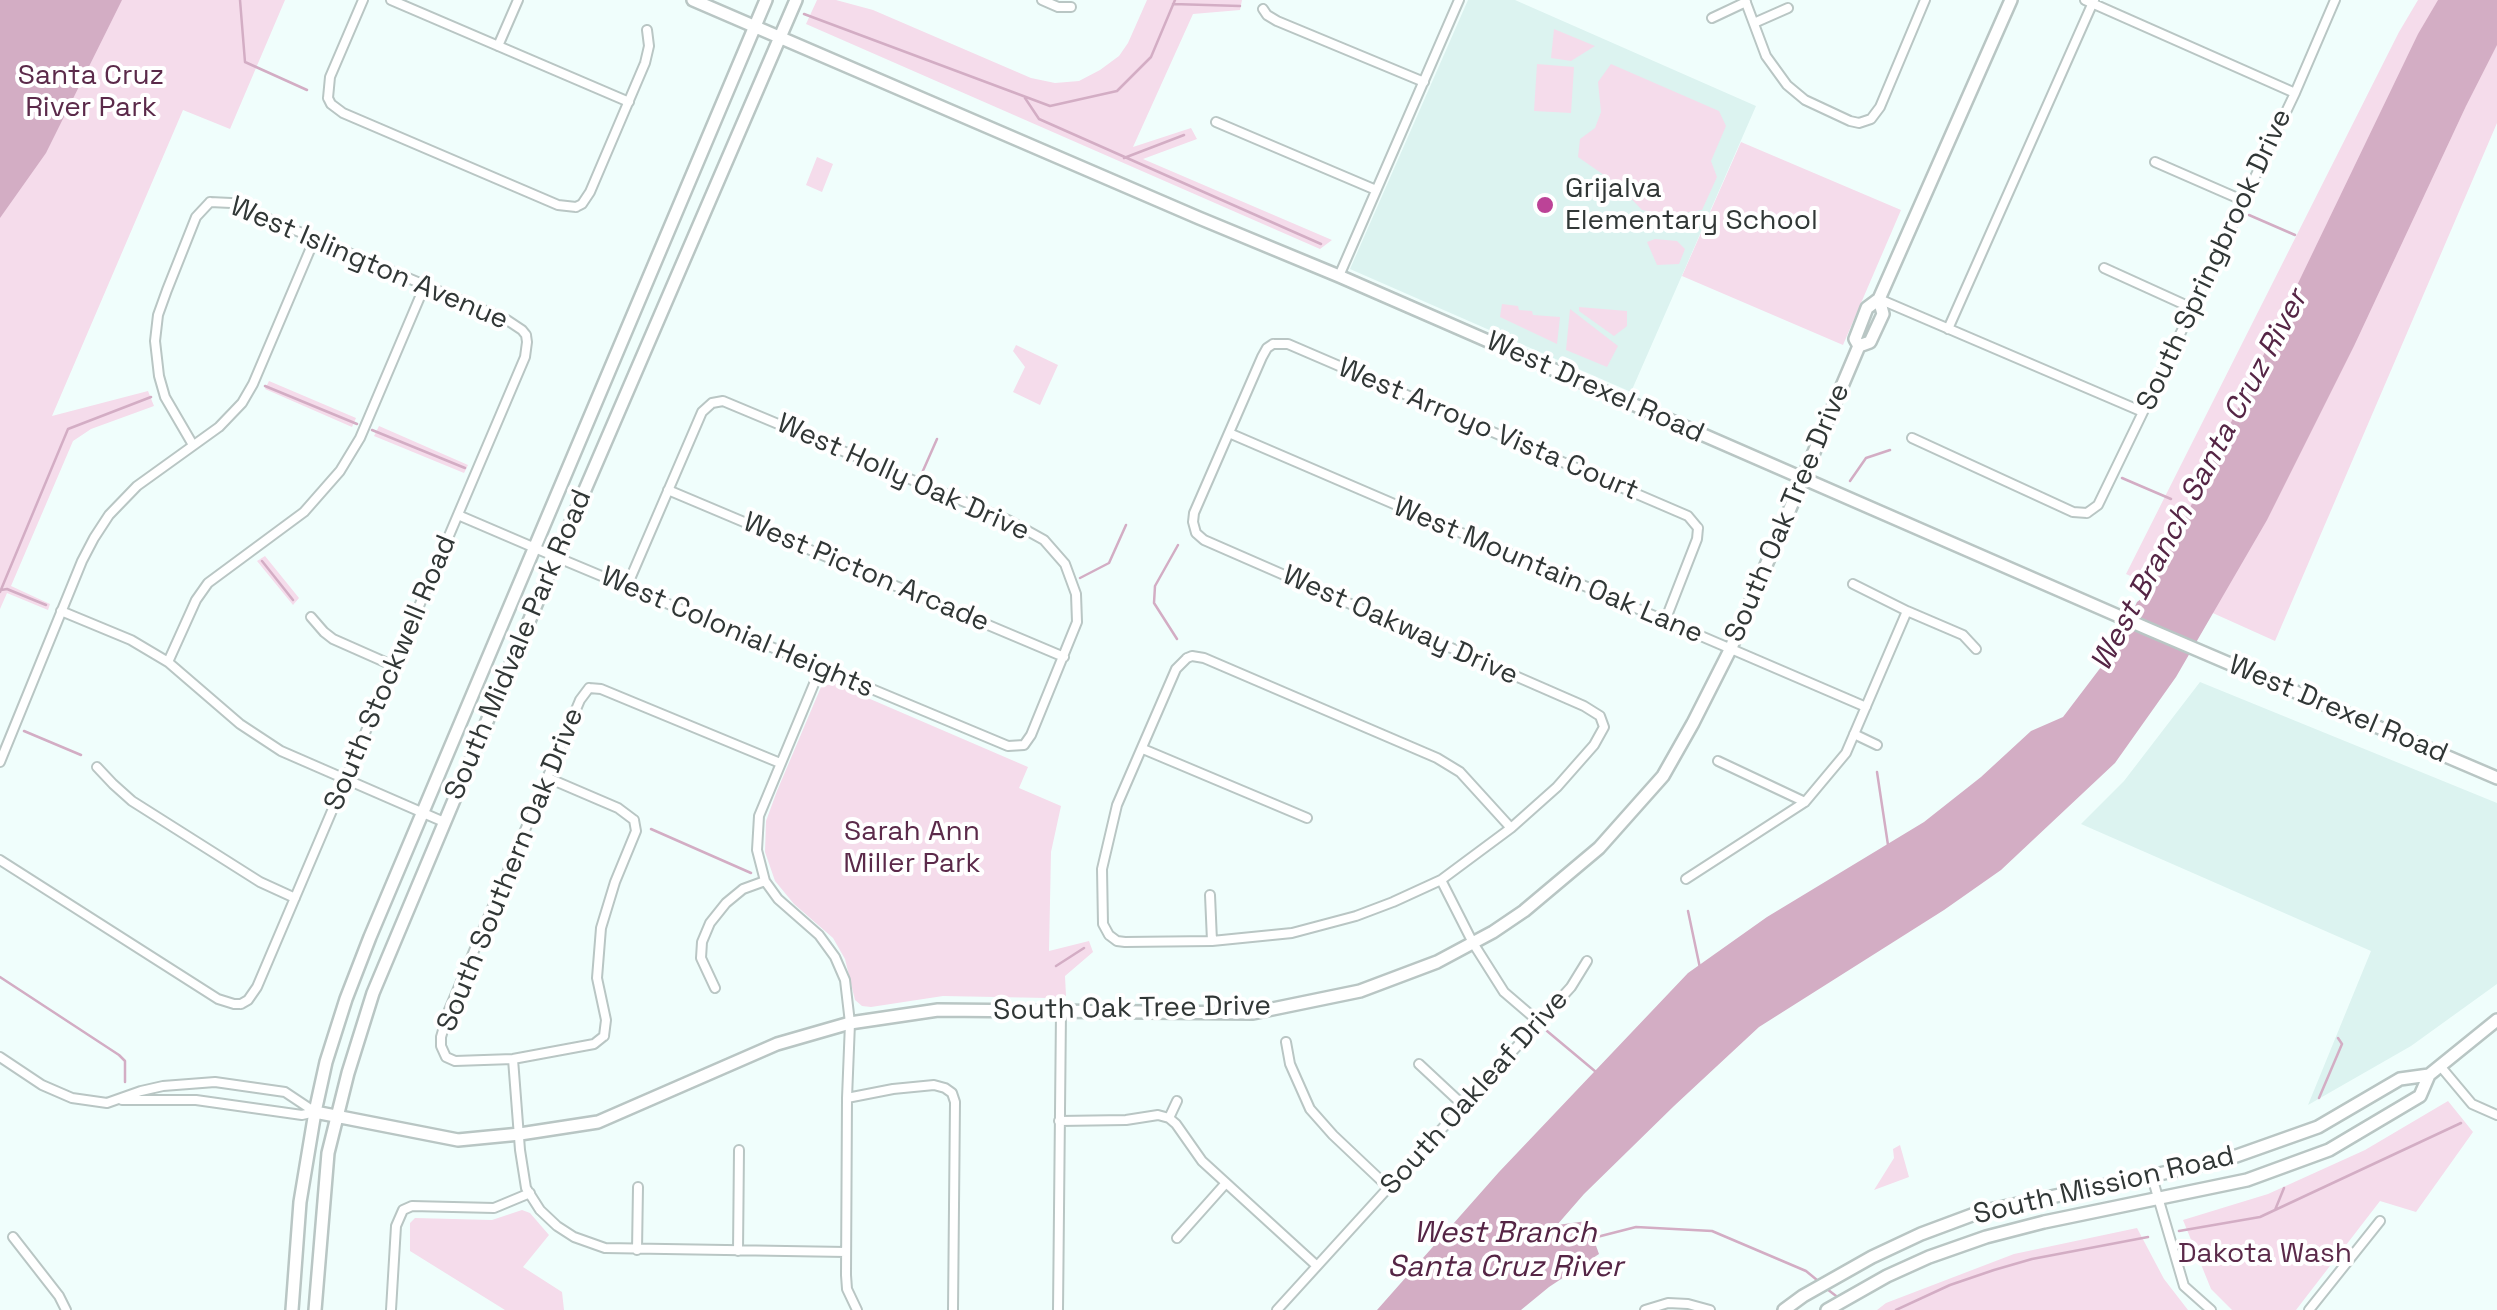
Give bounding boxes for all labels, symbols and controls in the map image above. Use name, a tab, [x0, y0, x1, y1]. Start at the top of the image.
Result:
park label: Santa Cruz River Park	[18, 59, 164, 125]
street label: South Springbrook Drive	[2130, 104, 2300, 416]
place label: Grijalva Elementary School	[1565, 172, 1818, 238]
street label: West Islington Avenue	[225, 190, 513, 338]
marker: Grijalva Elementary School	[1534, 194, 1556, 216]
water label: West Branch Santa Cruz River	[2084, 284, 2316, 678]
street label: West Drexel Road	[1481, 325, 1709, 451]
street label: West Arroyo Vista Court	[1333, 351, 1643, 509]
street label: South Oak Tree Drive	[1718, 379, 1858, 647]
street label: West Holly Oak Drive	[771, 407, 1035, 549]
street label: South Midvale Park Road	[438, 485, 600, 805]
street label: West Mountain Oak Lane	[1388, 490, 1708, 652]
street label: West Picton Arcade	[738, 506, 994, 640]
street label: South Stockwell Road	[318, 530, 464, 816]
street label: West Oakway Drive	[1277, 559, 1523, 693]
street label: West Colonial Heights	[596, 560, 878, 706]
street label: West Drexel Road	[2223, 649, 2453, 771]
street label: South Southern Oak Drive	[431, 703, 591, 1037]
park label: Sarah Ann Miller Park	[843, 815, 981, 881]
street label: South Oakleaf Drive	[1374, 984, 1576, 1202]
street label: South Oak Tree Drive	[993, 990, 1271, 1028]
street label: South Mission Road	[1970, 1140, 2238, 1232]
water label: West Branch Santa Cruz River	[1387, 1216, 1623, 1286]
park label: Dakota Wash	[2178, 1237, 2352, 1271]

